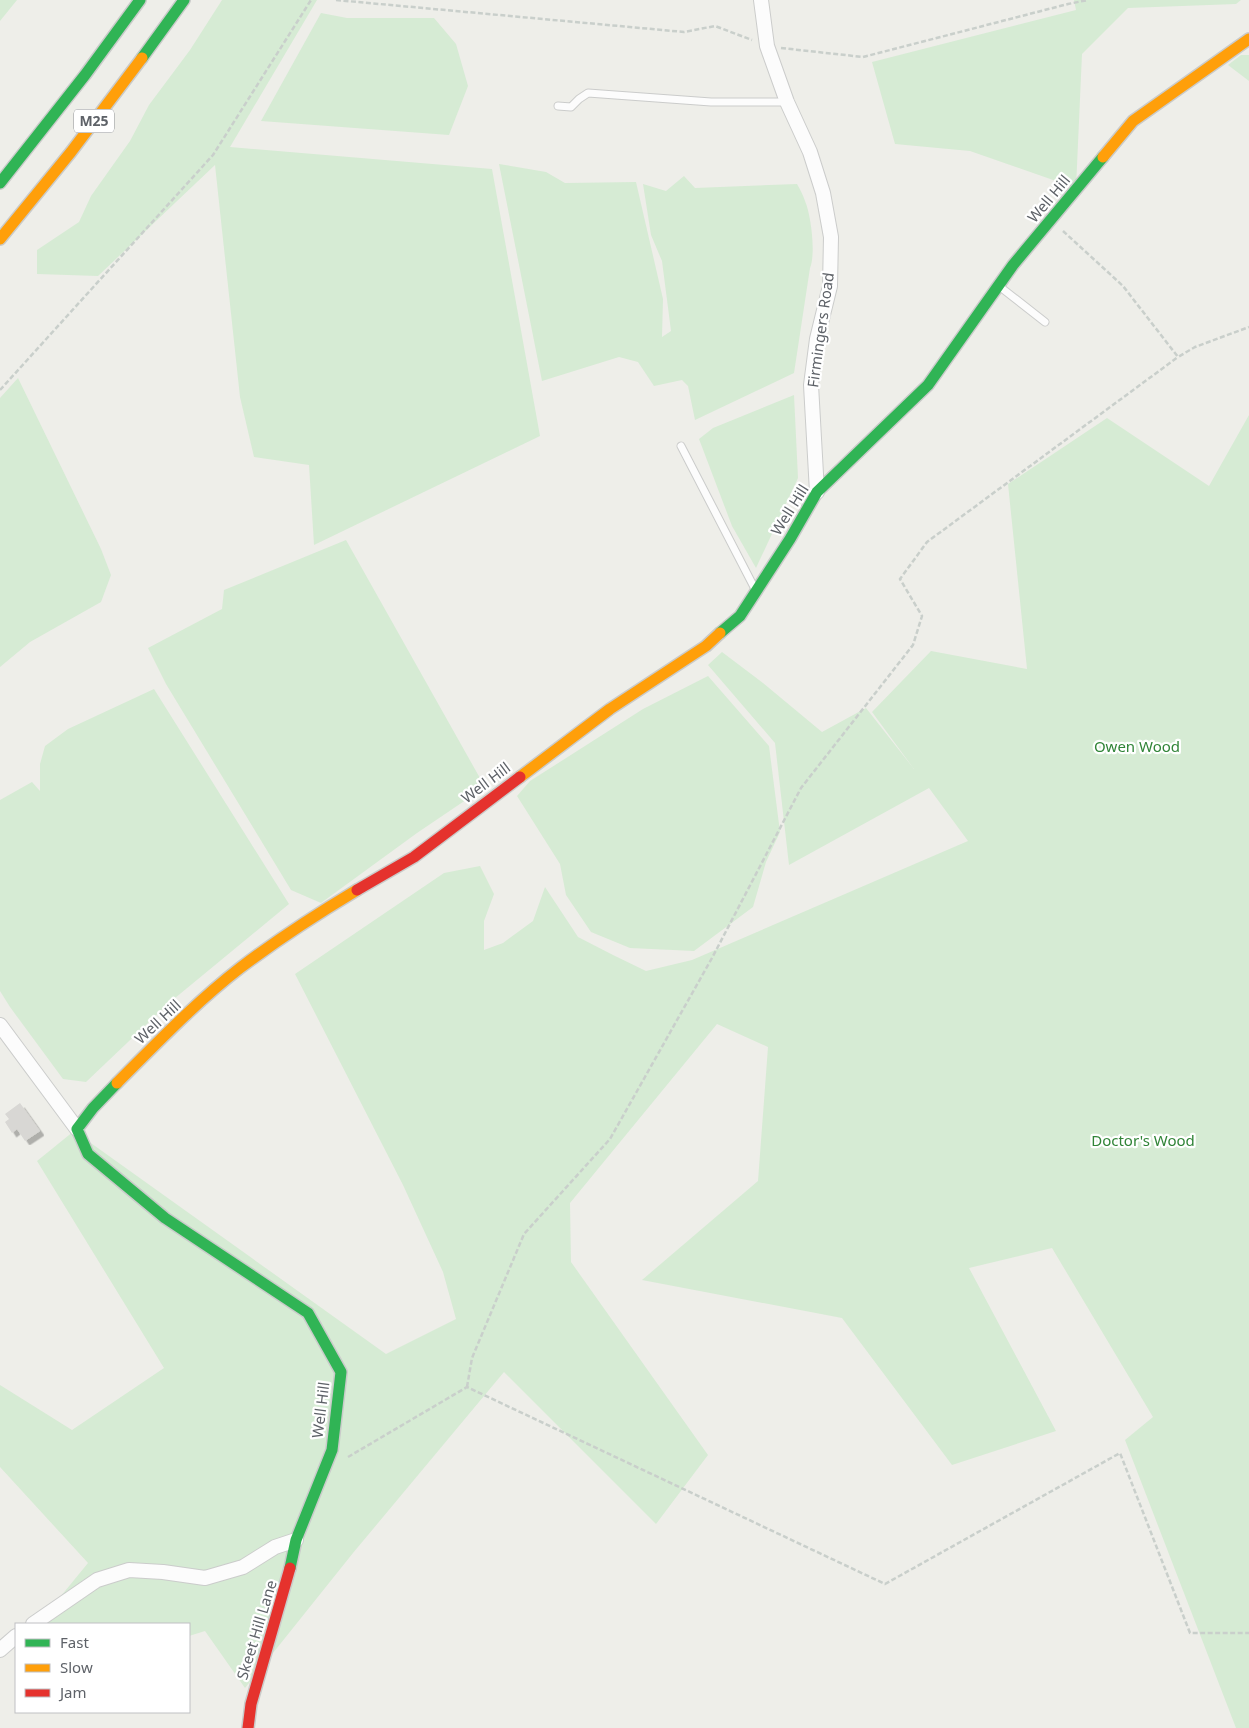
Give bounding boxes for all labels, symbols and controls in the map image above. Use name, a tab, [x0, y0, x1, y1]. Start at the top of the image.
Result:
road number: M25	[74, 110, 114, 132]
street label: Well Hill	[1022, 170, 1074, 226]
street label: Firmingers Road	[802, 271, 838, 389]
street label: Well Hill	[766, 480, 813, 539]
park label: Owen Wood	[1094, 736, 1180, 756]
street label: Well Hill	[457, 757, 514, 807]
street label: Well Hill	[130, 995, 185, 1048]
park label: Doctor's Wood	[1091, 1130, 1195, 1150]
street label: Well Hill	[307, 1381, 333, 1439]
street label: Skeet Hill Lane	[231, 1577, 281, 1682]
legend	[15, 1623, 190, 1713]
text: Fast	[60, 1632, 89, 1652]
text: Slow	[60, 1657, 93, 1677]
text: Jam	[58, 1682, 87, 1702]

